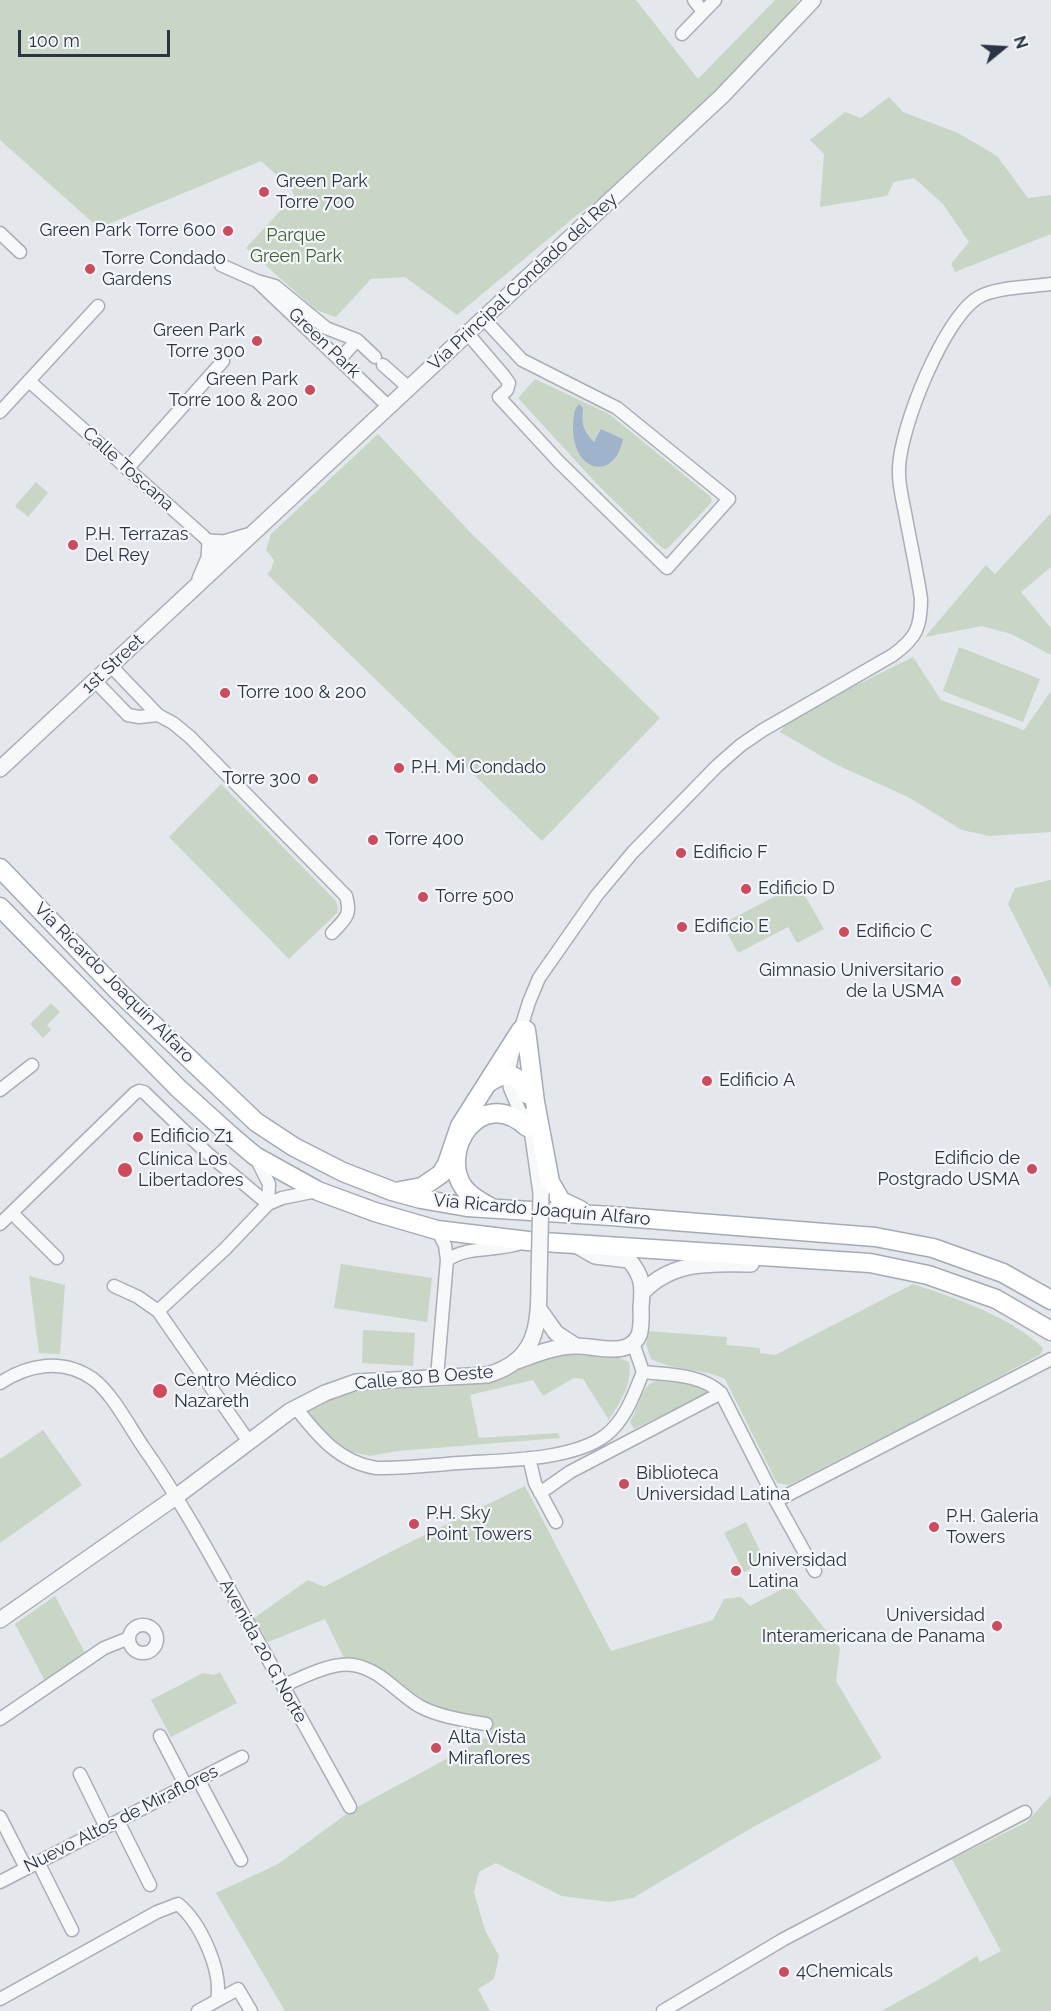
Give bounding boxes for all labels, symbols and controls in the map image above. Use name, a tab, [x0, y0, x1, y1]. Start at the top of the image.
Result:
scale bar	[21, 18, 172, 56]
north arrow	[973, 18, 1033, 78]
text: 100 m	[29, 30, 80, 51]
text: N	[1010, 34, 1032, 51]
place label: Green Park Torre 700	[276, 171, 368, 213]
marker: Green Park Torre 700	[257, 185, 271, 199]
street label: Vía Principal Condado del Rey	[424, 189, 622, 375]
place label: Green Park Torre 600	[39, 220, 216, 242]
marker: Green Park Torre 600	[221, 224, 235, 238]
park label: Parque Green Park	[250, 225, 342, 268]
place label: Torre Condado Gardens	[102, 248, 226, 290]
marker: Torre Condado Gardens	[83, 262, 97, 276]
street label: Green Park	[283, 303, 365, 383]
place label: Green Park Torre 300	[153, 320, 245, 362]
marker: Green Park Torre 300	[250, 334, 264, 348]
place label: Green Park Torre 100 & 200	[168, 369, 298, 412]
marker: Green Park Torre 100 & 200	[303, 383, 317, 397]
street label: Calle Toscana	[78, 422, 178, 516]
place label: P.H. Terrazas Del Rey	[85, 524, 189, 566]
marker: P.H. Terrazas Del Rey	[66, 538, 80, 552]
street label: 1st Street	[78, 630, 148, 698]
place label: Torre 100 & 200	[237, 682, 367, 704]
marker: Torre 100 & 200	[218, 686, 232, 700]
place label: P.H. Mi Condado	[411, 757, 546, 779]
marker: P.H. Mi Condado	[392, 761, 406, 775]
place label: Torre 300	[222, 768, 301, 790]
marker: Torre 300	[306, 772, 320, 786]
place label: Torre 400	[385, 829, 464, 851]
marker: Torre 400	[366, 833, 380, 847]
place label: Edificio F	[693, 842, 768, 864]
marker: Edificio F	[674, 846, 688, 860]
place label: Edificio D	[758, 878, 835, 900]
marker: Edificio D	[739, 882, 753, 896]
place label: Torre 500	[435, 886, 514, 908]
marker: Torre 500	[416, 890, 430, 904]
street label: Vía Ricardo Joaquín Alfaro	[29, 898, 199, 1068]
place label: Edificio E	[694, 916, 769, 938]
marker: Edificio E	[675, 920, 689, 934]
place label: Edificio C	[856, 921, 932, 943]
marker: Edificio C	[837, 925, 851, 939]
place label: Gimnasio Universitario de la USMA	[759, 960, 944, 1002]
marker: Gimnasio Universitario de la USMA	[949, 974, 963, 988]
place label: Edificio A	[719, 1070, 795, 1092]
marker: Edificio A	[700, 1074, 714, 1088]
place label: Edificio Z1	[150, 1126, 233, 1148]
marker: Edificio Z1	[131, 1130, 145, 1144]
place label: Edificio de Postgrado USMA	[878, 1148, 1020, 1190]
place label: Clínica Los Libertadores	[138, 1149, 243, 1192]
marker: Clínica Los Libertadores	[116, 1161, 134, 1179]
marker: Edificio de Postgrado USMA	[1025, 1162, 1039, 1176]
street label: Vía Ricardo Joaquín Alfaro	[433, 1190, 651, 1230]
street label: Calle 80 B Oeste	[354, 1361, 494, 1395]
place label: Centro Médico Nazareth	[174, 1370, 296, 1412]
marker: Centro Médico Nazareth	[151, 1382, 169, 1400]
place label: Biblioteca Universidad Latina	[636, 1463, 790, 1506]
marker: Biblioteca Universidad Latina	[617, 1477, 631, 1491]
place label: P.H. Sky Point Towers	[426, 1503, 532, 1546]
place label: P.H. Galeria Towers	[946, 1506, 1038, 1549]
marker: P.H. Sky Point Towers	[407, 1517, 421, 1531]
marker: P.H. Galeria Towers	[927, 1520, 941, 1534]
place label: Universidad Latina	[748, 1550, 847, 1592]
marker: Universidad Latina	[729, 1564, 743, 1578]
street label: Avenida 20 G Norte	[215, 1575, 311, 1727]
place label: Universidad Interamericana de Panama	[762, 1605, 985, 1648]
marker: Universidad Interamericana de Panama	[990, 1619, 1004, 1633]
place label: Alta Vista Miraflores	[448, 1727, 530, 1770]
marker: Alta Vista Miraflores	[429, 1741, 443, 1755]
street label: Nuevo Altos de Miraflores	[20, 1761, 222, 1877]
place label: 4Chemicals	[796, 1961, 893, 1983]
marker: 4Chemicals	[777, 1965, 791, 1979]

